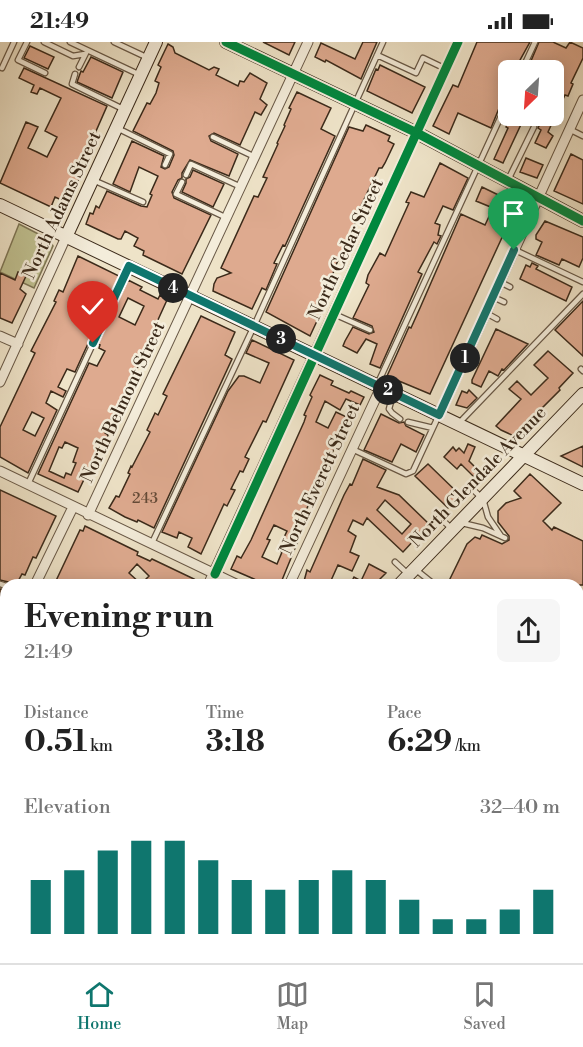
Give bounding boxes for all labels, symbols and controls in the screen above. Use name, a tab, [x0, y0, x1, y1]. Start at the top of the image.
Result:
text: 21:49	[30, 8, 89, 35]
north arrow	[498, 60, 564, 126]
map controls	[498, 60, 564, 126]
street label: North Adams Street	[18, 127, 107, 282]
street label: North Cedar Street	[303, 174, 389, 324]
pin	[488, 188, 539, 250]
icon: arrive	[497, 197, 530, 230]
pin: 4	[158, 273, 188, 303]
text: 4	[168, 278, 178, 298]
pin	[67, 281, 118, 343]
icon: check	[76, 290, 109, 323]
street label: North Belmont Street	[76, 317, 171, 486]
pin: 3	[266, 324, 296, 354]
text: 3	[276, 329, 286, 349]
pin: 1	[450, 343, 480, 373]
text: 1	[461, 348, 469, 368]
pin: 2	[373, 375, 403, 405]
text: 2	[383, 380, 393, 400]
street label: North Everett Street	[275, 399, 365, 558]
street label: North Glendale Avenue	[405, 401, 551, 553]
house number: 243	[132, 489, 158, 508]
text: Evening run	[24, 597, 213, 638]
button: share	[497, 599, 560, 662]
text: 21:49	[24, 640, 73, 665]
text: Distance	[24, 703, 89, 723]
text: Time	[206, 703, 244, 723]
text: Pace	[387, 703, 422, 723]
text: 0.51	[24, 723, 87, 761]
text: 3:18	[206, 723, 265, 761]
text: 6:29	[387, 723, 452, 761]
text: km	[87, 736, 113, 756]
text: /km	[452, 736, 481, 756]
text: Elevation	[24, 795, 111, 820]
text: 32–40 m	[480, 795, 560, 820]
tab: Home	[77, 978, 121, 1034]
tab: Map	[276, 978, 309, 1034]
tab: Saved	[464, 978, 506, 1034]

